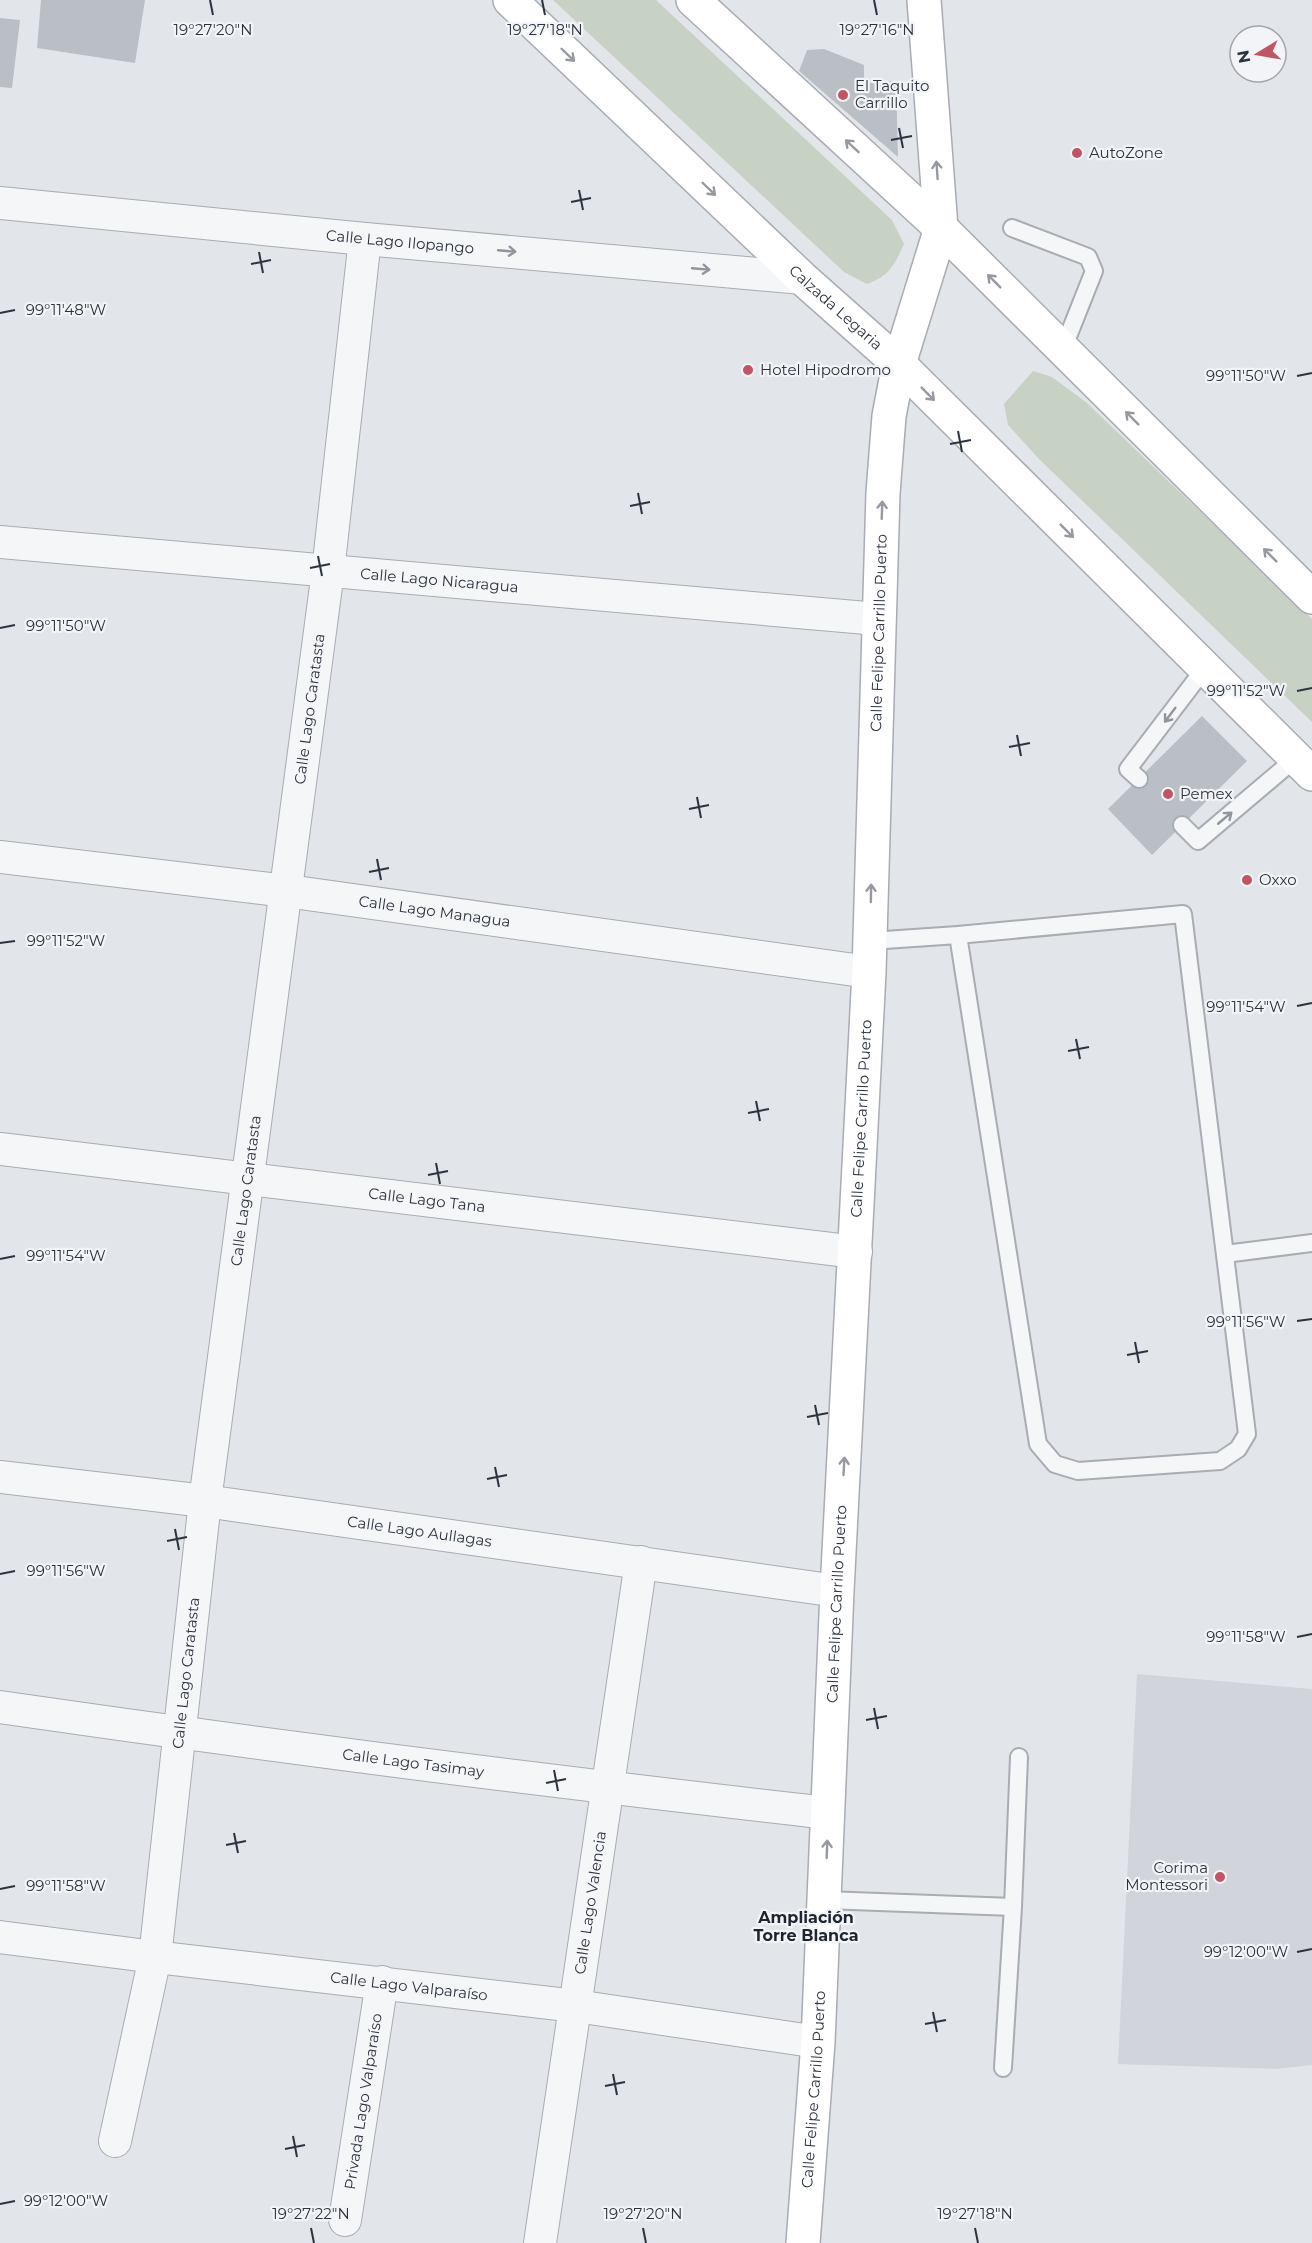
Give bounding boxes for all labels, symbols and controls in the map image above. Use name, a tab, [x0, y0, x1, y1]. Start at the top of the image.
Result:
text: 19°27'20"N	[174, 20, 252, 39]
text: 19°27'18"N	[507, 20, 583, 39]
text: 19°27'16"N	[839, 20, 915, 39]
north arrow	[1228, 24, 1288, 84]
one-way arrow	[560, 48, 575, 62]
text: N	[1233, 49, 1254, 65]
place label: El Taquito Carrillo	[855, 76, 929, 112]
marker: El Taquito Carrillo	[836, 88, 850, 102]
one-way arrow	[845, 139, 860, 154]
place label: AutoZone	[1089, 143, 1163, 162]
marker: AutoZone	[1070, 146, 1084, 160]
one-way arrow	[931, 161, 942, 181]
one-way arrow	[701, 182, 716, 196]
street label: Calle Lago Ilopango	[325, 225, 475, 258]
one-way arrow	[496, 246, 516, 257]
street label: Calzada Legaria	[785, 261, 887, 354]
one-way arrow	[691, 264, 711, 275]
one-way arrow	[986, 273, 1001, 288]
text: 99°11'48"W	[26, 300, 107, 319]
place label: Hotel Hipodromo	[760, 360, 891, 379]
marker: Hotel Hipodromo	[741, 363, 755, 377]
text: 99°11'50"W	[1206, 366, 1286, 385]
one-way arrow	[921, 386, 936, 401]
one-way arrow	[1125, 411, 1139, 426]
one-way arrow	[877, 500, 888, 520]
one-way arrow	[1059, 524, 1074, 538]
street label: Calle Felipe Carrillo Puerto	[866, 534, 891, 732]
one-way arrow	[1263, 548, 1278, 563]
street label: Calle Lago Nicaragua	[359, 564, 519, 596]
text: 99°11'50"W	[26, 616, 106, 635]
street label: Calle Lago Caratasta	[290, 632, 329, 786]
text: 99°11'52"W	[1207, 681, 1286, 700]
one-way arrow	[1163, 706, 1176, 722]
place label: Pemex	[1180, 784, 1232, 803]
marker: Pemex	[1161, 787, 1175, 801]
one-way arrow	[1217, 811, 1232, 825]
place label: Oxxo	[1259, 870, 1297, 889]
marker: Oxxo	[1240, 873, 1254, 887]
one-way arrow	[865, 884, 877, 904]
street label: Calle Lago Managua	[357, 891, 512, 931]
text: 99°11'52"W	[27, 931, 106, 950]
text: 99°11'54"W	[1206, 997, 1286, 1016]
street label: Calle Felipe Carrillo Puerto	[846, 1019, 876, 1218]
street label: Calle Lago Caratasta	[226, 1114, 265, 1267]
street label: Calle Lago Tana	[367, 1183, 487, 1216]
text: 99°11'54"W	[26, 1246, 106, 1265]
text: 99°11'56"W	[1207, 1312, 1286, 1331]
one-way arrow	[839, 1456, 850, 1476]
street label: Calle Felipe Carrillo Puerto	[822, 1504, 850, 1703]
street label: Calle Lago Aullagas	[346, 1511, 493, 1551]
text: 99°11'56"W	[27, 1561, 106, 1580]
street label: Calle Lago Caratasta	[168, 1596, 203, 1750]
text: 99°11'58"W	[1206, 1627, 1286, 1646]
street label: Calle Lago Tasimay	[341, 1744, 486, 1781]
street label: Calle Lago Valencia	[570, 1830, 610, 1976]
one-way arrow	[821, 1840, 832, 1860]
place label: Corima Montessori	[1125, 1858, 1208, 1894]
marker: Corima Montessori	[1213, 1870, 1227, 1884]
text: 99°11'58"W	[26, 1876, 106, 1895]
district label: Ampliación Torre Blanca	[753, 1908, 859, 1945]
text: 99°12'00"W	[1204, 1942, 1289, 1961]
street label: Calle Lago Valparaíso	[329, 1967, 489, 2005]
street label: Calle Felipe Carrillo Puerto	[797, 1990, 829, 2189]
street label: Privada Lago Valparaíso	[340, 2012, 386, 2191]
text: 99°12'00"W	[24, 2191, 109, 2210]
text: 19°27'22"N	[272, 2204, 350, 2223]
text: 19°27'20"N	[604, 2204, 682, 2223]
text: 19°27'18"N	[937, 2204, 1013, 2223]

